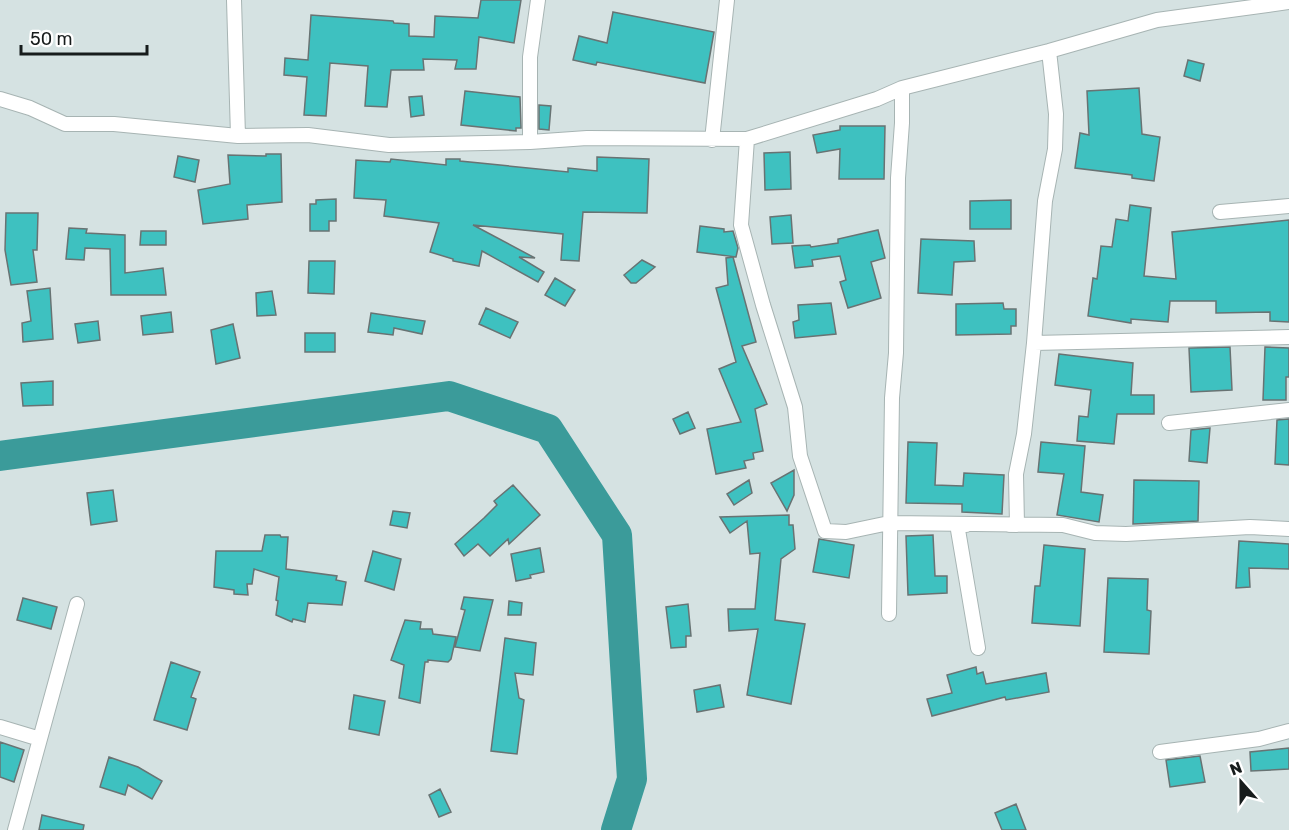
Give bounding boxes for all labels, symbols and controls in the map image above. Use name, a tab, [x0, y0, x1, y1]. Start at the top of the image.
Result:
scale bar	[21, 18, 147, 56]
text: 50 m	[30, 28, 73, 50]
north arrow	[1211, 752, 1271, 812]
text: N	[1227, 758, 1245, 779]

